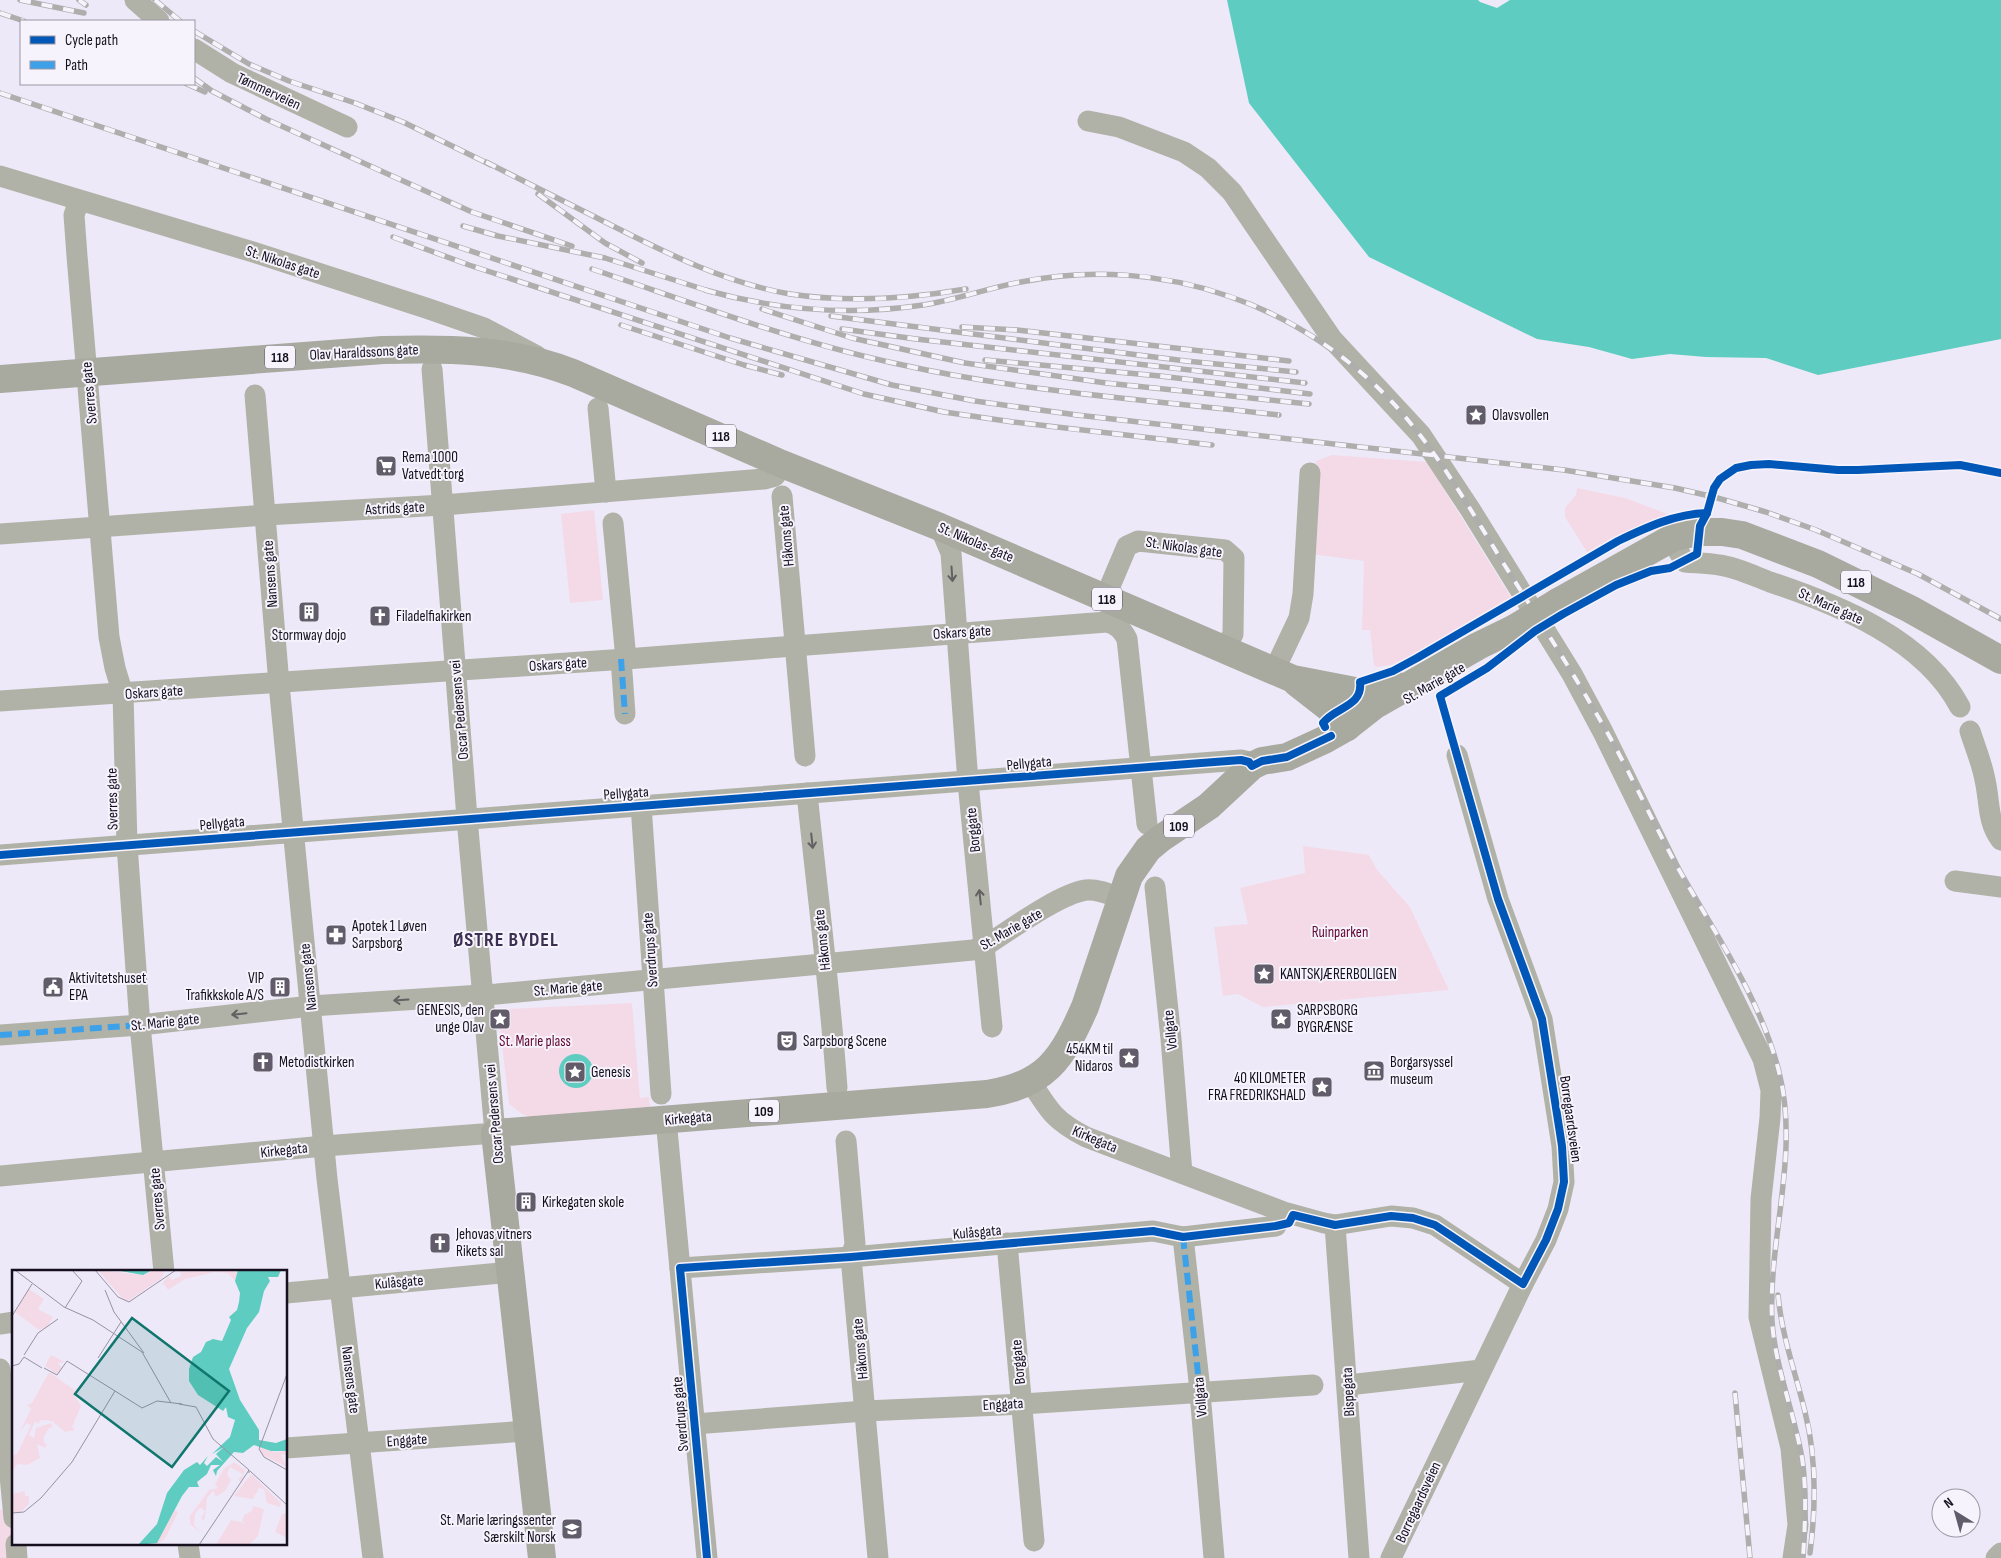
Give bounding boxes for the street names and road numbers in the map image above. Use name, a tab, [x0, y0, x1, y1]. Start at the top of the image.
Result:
street label: Tømmerveien	[234, 68, 304, 114]
street label: St. Nikolas gate	[243, 242, 322, 283]
street label: Olav Haraldssons gate	[309, 340, 419, 365]
road number: 118	[265, 346, 295, 368]
street label: Sverres gate	[77, 361, 102, 425]
road number: 118	[706, 424, 736, 448]
street label: Astrids gate	[364, 497, 425, 520]
street label: Håkons gate	[774, 505, 799, 567]
street label: St. Nikolas-gate	[935, 518, 1017, 567]
street label: St. Nikolas gate	[1145, 533, 1223, 562]
street label: Nansens gate	[259, 540, 282, 608]
road number: 118	[1841, 570, 1871, 594]
street label: St. Marie gate	[1796, 584, 1866, 629]
road number: 118	[1092, 588, 1122, 610]
street label: Oskars gate	[932, 621, 992, 644]
street label: Oskars gate	[528, 653, 588, 676]
street label: St. Marie gate	[1400, 658, 1469, 709]
street label: Oscar Pedersens vei	[446, 659, 473, 761]
street label: Oskars gate	[124, 681, 184, 704]
street label: Pellygata	[1006, 752, 1053, 775]
street label: Sverres gate	[102, 768, 123, 830]
street label: Pellygata	[603, 782, 649, 805]
street label: Borggate	[962, 807, 985, 853]
street label: Pellygata	[199, 812, 246, 835]
road number: 109	[1164, 814, 1194, 838]
street label: St. Marie gate	[977, 904, 1046, 955]
street label: Håkons gate	[810, 908, 835, 971]
street label: Sverdrups gate	[638, 912, 663, 988]
street label: Nansens gate	[296, 942, 321, 1012]
street label: St. Marie gate	[533, 976, 603, 1001]
street label: St. Marie gate	[130, 1009, 200, 1036]
street label: Vollgate	[1159, 1009, 1182, 1051]
street label: Oscar Pedersens vei	[481, 1063, 508, 1165]
street label: Borregaardsveien	[1555, 1075, 1586, 1164]
road number: 109	[749, 1100, 779, 1122]
street label: Kirkegata	[664, 1107, 713, 1130]
street label: Kirkegata	[1069, 1121, 1120, 1158]
street label: Kirkegata	[260, 1139, 309, 1162]
street label: Sverres gate	[145, 1167, 170, 1231]
street label: Kulåsgata	[952, 1221, 1002, 1244]
street label: Kulåsgate	[374, 1271, 424, 1294]
street label: Håkons gate	[848, 1318, 873, 1380]
street label: Borggate	[1007, 1339, 1030, 1385]
street label: Nansens gate	[337, 1345, 364, 1415]
street label: Bispegata	[1338, 1367, 1359, 1417]
street label: Sverdrups gate	[668, 1376, 693, 1452]
street label: Vollgata	[1189, 1376, 1212, 1418]
street label: Enggata	[982, 1394, 1024, 1415]
street label: Enggate	[386, 1430, 428, 1451]
street label: Borregaardsveien	[1391, 1459, 1446, 1546]

